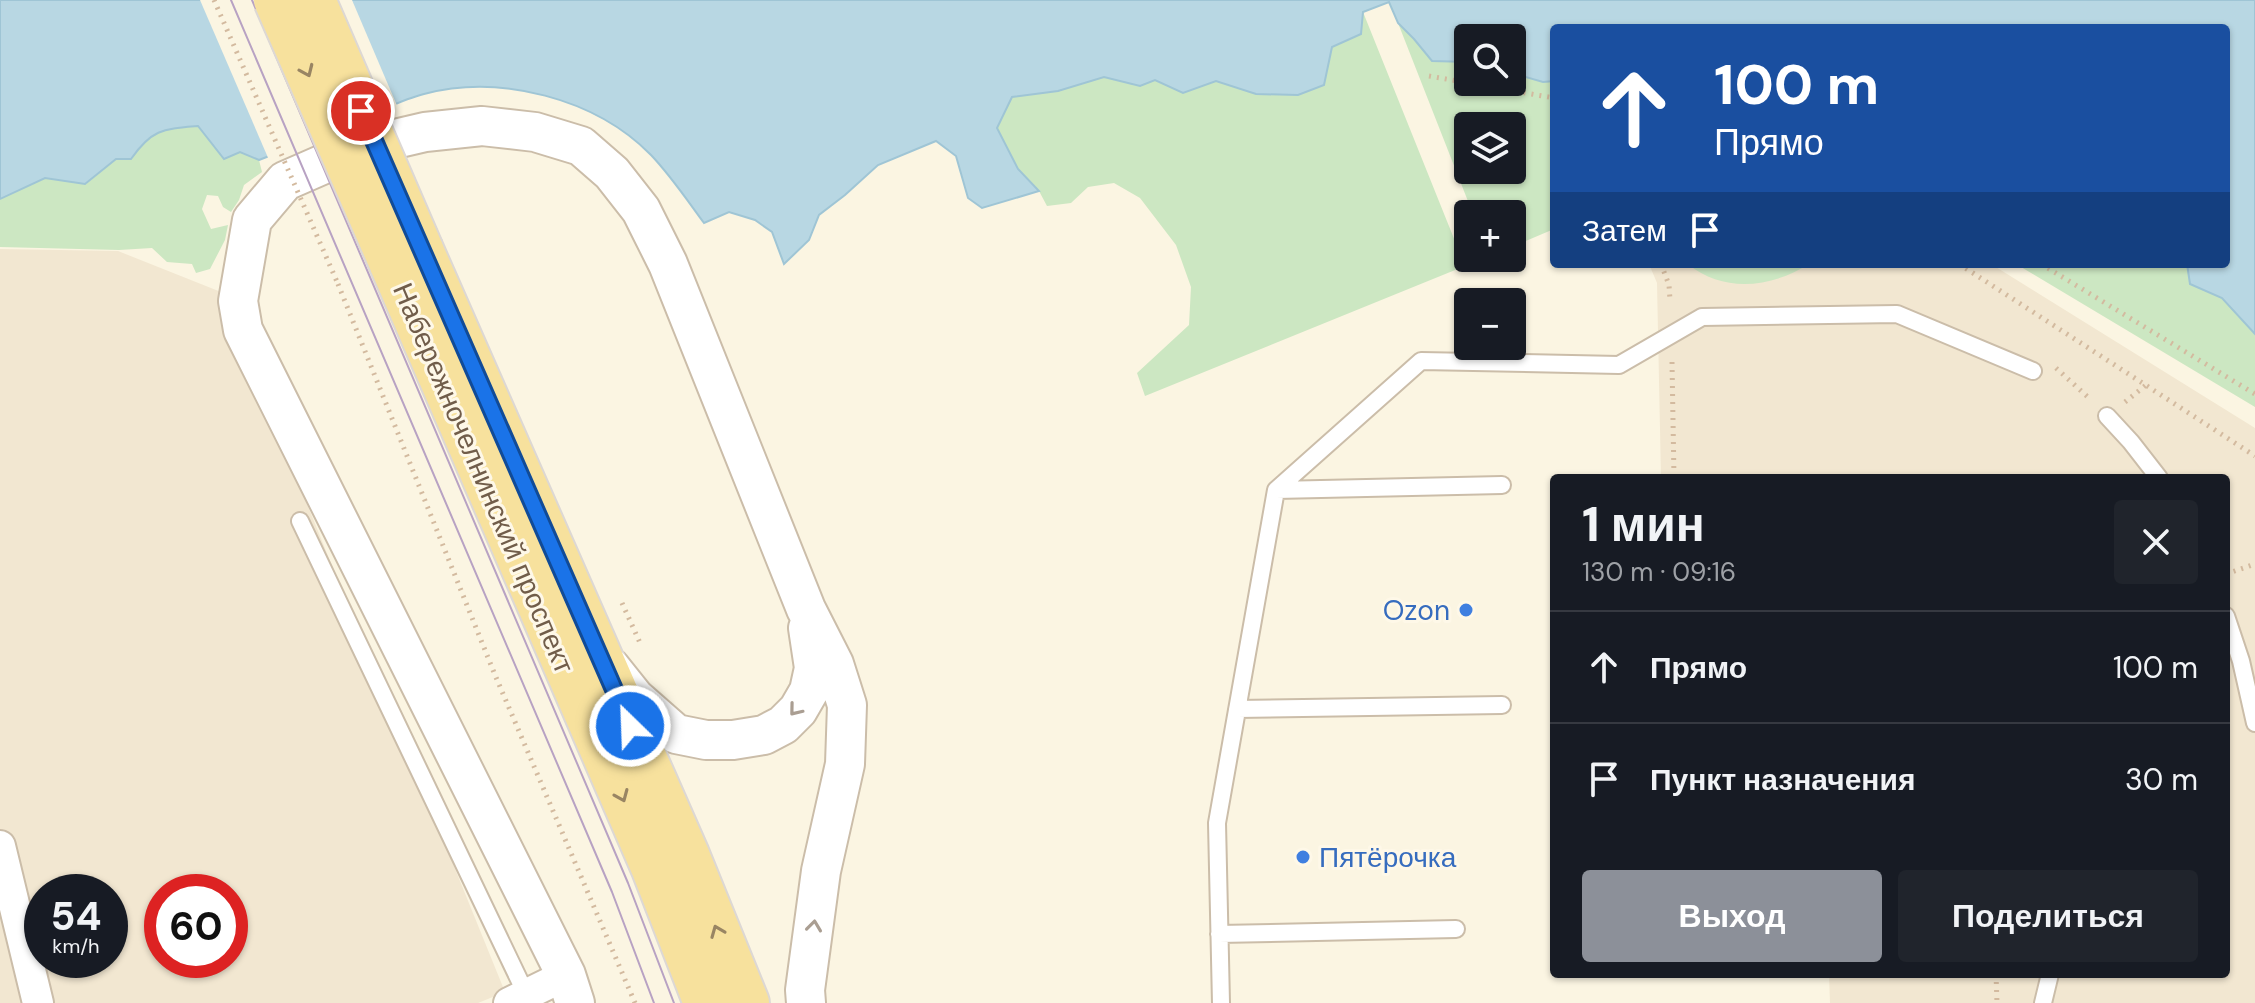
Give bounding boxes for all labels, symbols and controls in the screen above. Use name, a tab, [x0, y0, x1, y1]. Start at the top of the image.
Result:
map controls	[1454, 24, 1526, 360]
button: search	[1454, 24, 1526, 96]
text: 100 m	[1714, 48, 1879, 121]
icon: ahead	[1582, 56, 1686, 160]
one-way arrow	[298, 63, 314, 78]
pin	[327, 77, 395, 145]
icon: arrive	[339, 89, 383, 133]
button: layers	[1454, 112, 1526, 184]
text: Прямо	[1714, 119, 1824, 166]
button: +	[1454, 200, 1526, 272]
icon: arrive	[1683, 208, 1727, 252]
text: Затем	[1582, 211, 1667, 250]
street label: Набережночелнинский проспект	[384, 277, 583, 679]
button: −	[1454, 288, 1526, 360]
text: 1 мин	[1582, 493, 1705, 556]
button: close	[2114, 500, 2198, 584]
text: 130 m · 09:16	[1582, 555, 1736, 589]
place label: Ozon	[1383, 592, 1450, 629]
marker: Ozon	[1457, 601, 1475, 619]
icon: ahead	[1582, 645, 1626, 689]
text: Прямо	[1650, 648, 1747, 687]
text: 100 m	[2113, 648, 2198, 687]
position arrow	[588, 684, 672, 768]
one-way arrow	[791, 701, 805, 716]
icon: arrive	[1582, 757, 1626, 801]
text: Пункт назначения	[1650, 760, 1915, 799]
text: 30 m	[2125, 760, 2198, 799]
one-way arrow	[612, 788, 628, 803]
place label: Пятёрочка	[1319, 839, 1457, 876]
marker: Пятёрочка	[1294, 848, 1312, 866]
button: Выход	[1582, 870, 1882, 962]
button: Поделиться	[1898, 870, 2198, 962]
speed limit sign: 60	[144, 874, 248, 978]
text: 54	[51, 890, 101, 942]
one-way arrow	[805, 919, 822, 932]
one-way arrow	[710, 925, 727, 939]
text: km/h	[52, 933, 100, 959]

